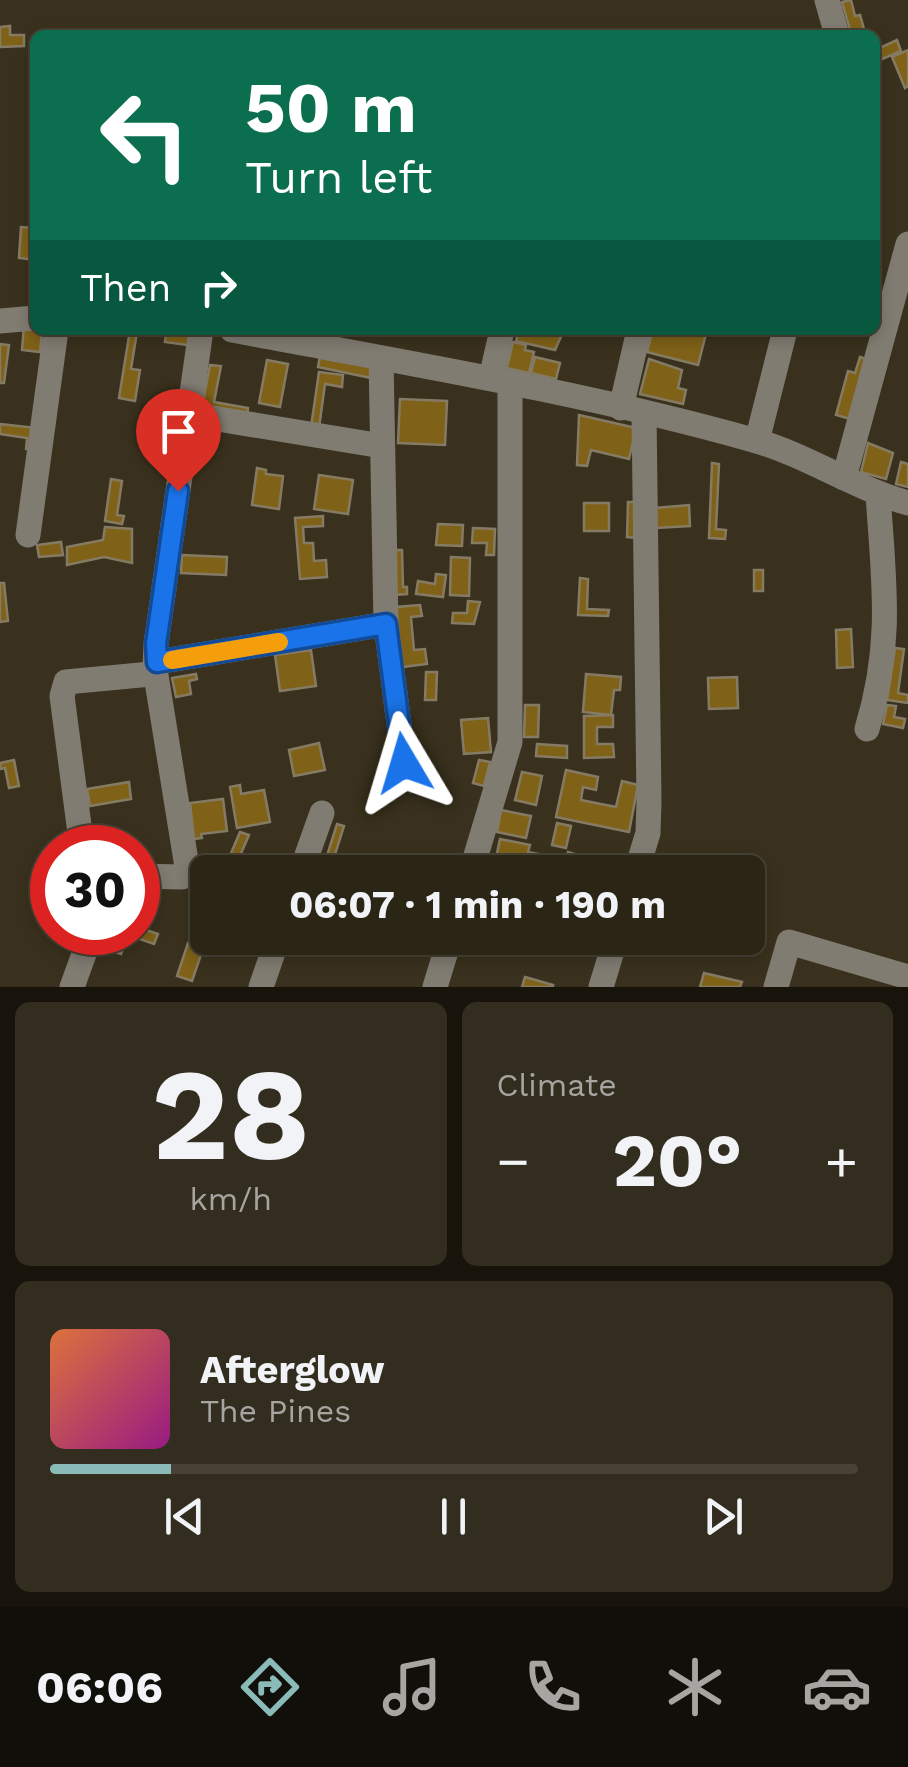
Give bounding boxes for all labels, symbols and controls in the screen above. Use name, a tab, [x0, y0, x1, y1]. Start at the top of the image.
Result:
text: 50 m	[245, 67, 417, 149]
icon: left	[80, 70, 210, 200]
text: Turn left	[245, 151, 432, 204]
icon: right	[191, 260, 246, 315]
text: Then	[80, 266, 171, 310]
pin	[136, 389, 221, 492]
icon: arrive	[151, 404, 206, 459]
position arrow	[352, 711, 456, 815]
speed limit sign: 30	[30, 825, 160, 955]
text: 06:07 · 1 min · 190 m	[289, 883, 666, 927]
text: 28	[151, 1038, 310, 1191]
text: Climate	[497, 1066, 617, 1104]
text: 20°	[612, 1116, 742, 1204]
text: −	[497, 1129, 530, 1193]
text: +	[825, 1129, 858, 1193]
text: km/h	[190, 1180, 272, 1218]
text: Afterglow	[200, 1348, 385, 1392]
text: The Pines	[200, 1392, 351, 1430]
icon: previous	[157, 1489, 212, 1544]
icon: pause	[426, 1489, 481, 1544]
icon: next	[696, 1489, 751, 1544]
icon: directions	[235, 1652, 305, 1722]
icon: music	[377, 1652, 447, 1722]
icon: phone	[518, 1652, 588, 1722]
icon: climate	[660, 1652, 730, 1722]
icon: car	[802, 1652, 872, 1722]
text: 06:06	[36, 1661, 163, 1714]

